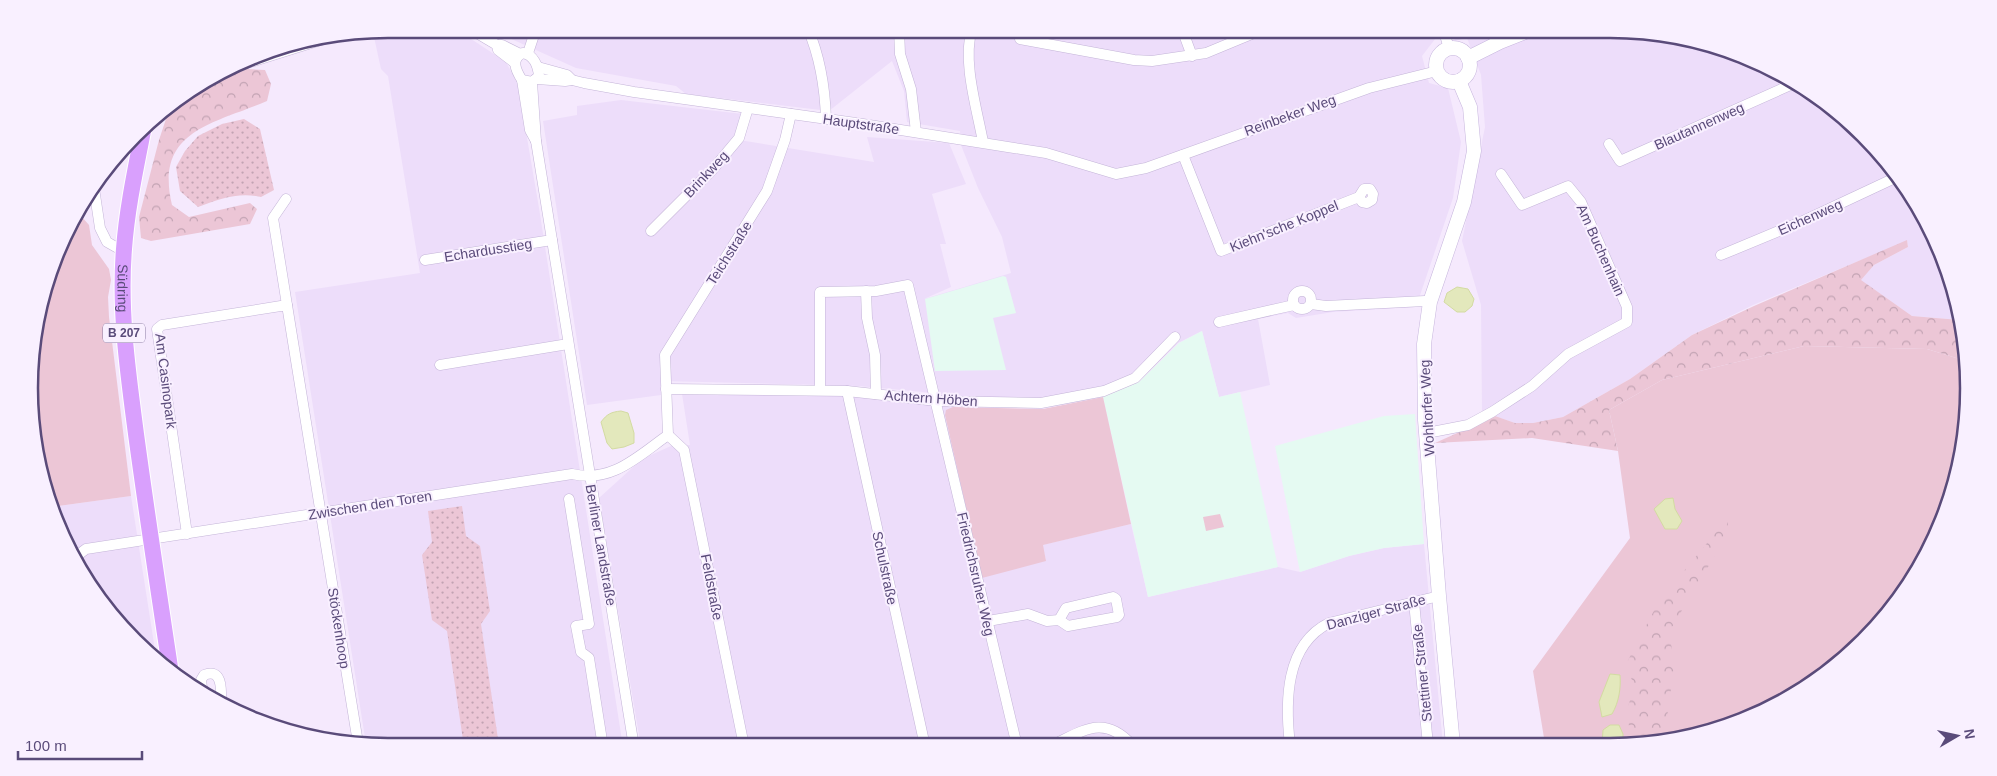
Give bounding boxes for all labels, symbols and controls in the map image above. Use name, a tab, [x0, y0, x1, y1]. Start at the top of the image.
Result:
street label: Reinbeker Weg	[1242, 91, 1338, 139]
street label: Blautannenweg	[1652, 99, 1746, 153]
street label: Hauptstraße	[822, 111, 900, 137]
street label: Brinkweg	[681, 147, 731, 201]
street label: Eichenweg	[1775, 196, 1845, 238]
street label: Kiehn'sche Koppel	[1227, 197, 1341, 255]
street label: Am Buchenhain	[1574, 202, 1628, 298]
street label: Teichstraße	[703, 218, 755, 288]
street label: Echardusstieg	[443, 235, 533, 265]
street label: Südring	[115, 264, 131, 313]
road number: B 207	[103, 323, 145, 342]
street label: Am Casinopark	[152, 333, 180, 430]
street label: Wohltorfer Weg	[1416, 359, 1438, 457]
street label: Achtern Höben	[884, 387, 978, 409]
street label: Berliner Landstraße	[582, 483, 620, 607]
street label: Zwischen den Toren	[307, 487, 433, 523]
street label: Friedrichsruher Weg	[954, 511, 998, 637]
street label: Schulstraße	[869, 530, 901, 606]
street label: Feldstraße	[698, 553, 726, 622]
street label: Stöckenhoop	[325, 586, 353, 670]
street label: Danziger Straße	[1325, 591, 1428, 633]
street label: Stettiner Straße	[1409, 623, 1435, 723]
north arrow	[1932, 711, 1982, 761]
scale bar	[18, 728, 141, 760]
text: N	[1961, 728, 1979, 740]
text: 100 m	[25, 737, 67, 754]

